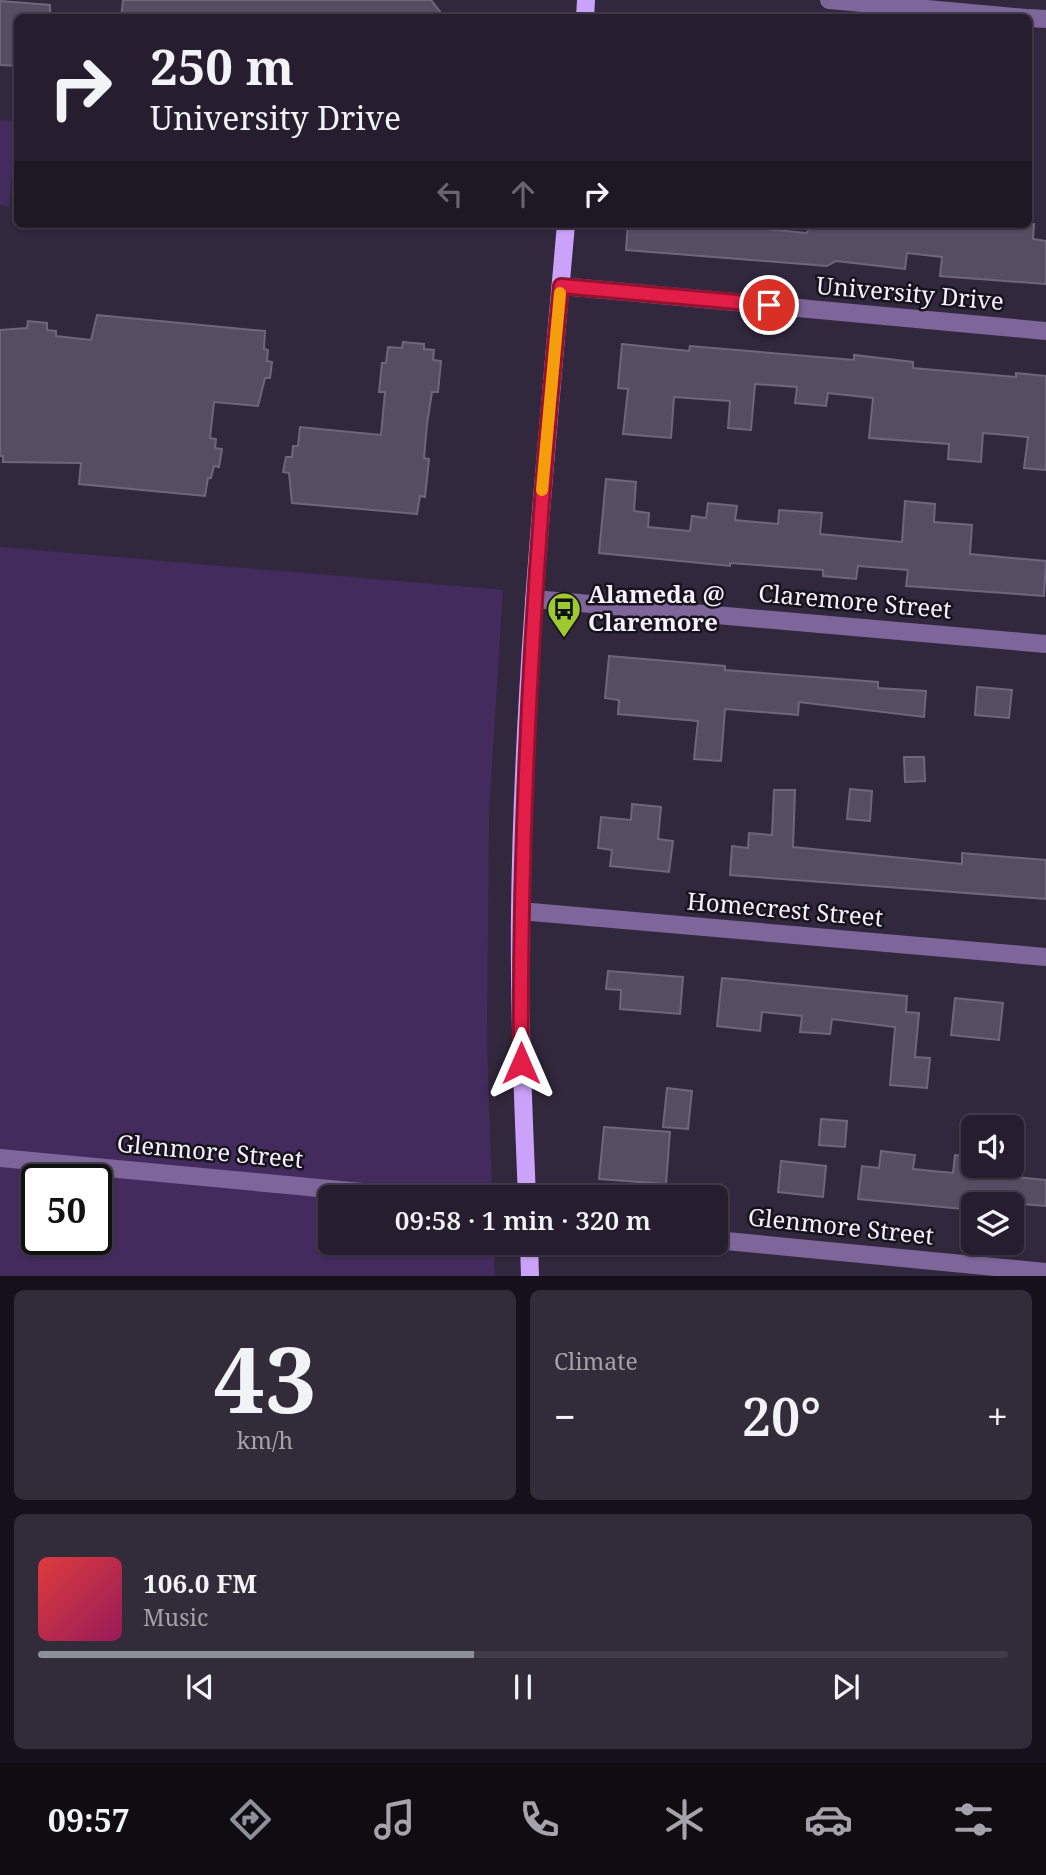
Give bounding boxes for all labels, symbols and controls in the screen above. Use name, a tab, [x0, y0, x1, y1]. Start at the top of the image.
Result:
text: 250 m	[150, 33, 294, 99]
icon: right	[35, 42, 126, 133]
text: University Drive	[150, 96, 401, 139]
icon: left	[431, 175, 469, 213]
icon: ahead	[504, 175, 542, 213]
icon: right	[577, 175, 615, 213]
street label: University Drive	[815, 268, 1005, 317]
pin	[739, 275, 799, 335]
icon: arrive	[750, 286, 788, 324]
street label: Claremore Street	[757, 576, 953, 625]
place label: Alameda @ Claremore	[588, 577, 725, 638]
bus stop icon: Alameda @ Claremore	[545, 590, 583, 639]
street label: Homecrest Street	[686, 883, 885, 934]
position arrow	[484, 1026, 558, 1100]
map controls	[961, 1115, 1024, 1255]
button: sound	[961, 1115, 1024, 1178]
street label: Glenmore Street	[116, 1126, 305, 1175]
speed limit sign: 50	[21, 1164, 112, 1255]
button: layers	[961, 1192, 1024, 1255]
street label: Glenmore Street	[747, 1199, 936, 1252]
text: 09:58 · 1 min · 320 m	[395, 1202, 651, 1238]
text: 43	[214, 1316, 316, 1440]
text: Climate	[554, 1345, 638, 1377]
text: 20°	[742, 1380, 821, 1451]
text: −	[554, 1390, 576, 1442]
text: +	[987, 1390, 1008, 1442]
text: km/h	[237, 1424, 293, 1456]
text: 106.0 FM	[143, 1565, 257, 1601]
text: Music	[143, 1601, 208, 1633]
icon: previous	[181, 1668, 219, 1706]
icon: pause	[504, 1668, 542, 1706]
icon: next	[827, 1668, 865, 1706]
icon: directions	[226, 1795, 275, 1844]
icon: music	[370, 1795, 419, 1844]
icon: phone	[515, 1795, 564, 1844]
icon: climate	[660, 1795, 709, 1844]
icon: car	[804, 1795, 853, 1844]
icon: filters	[949, 1795, 998, 1844]
text: 09:57	[48, 1798, 130, 1841]

